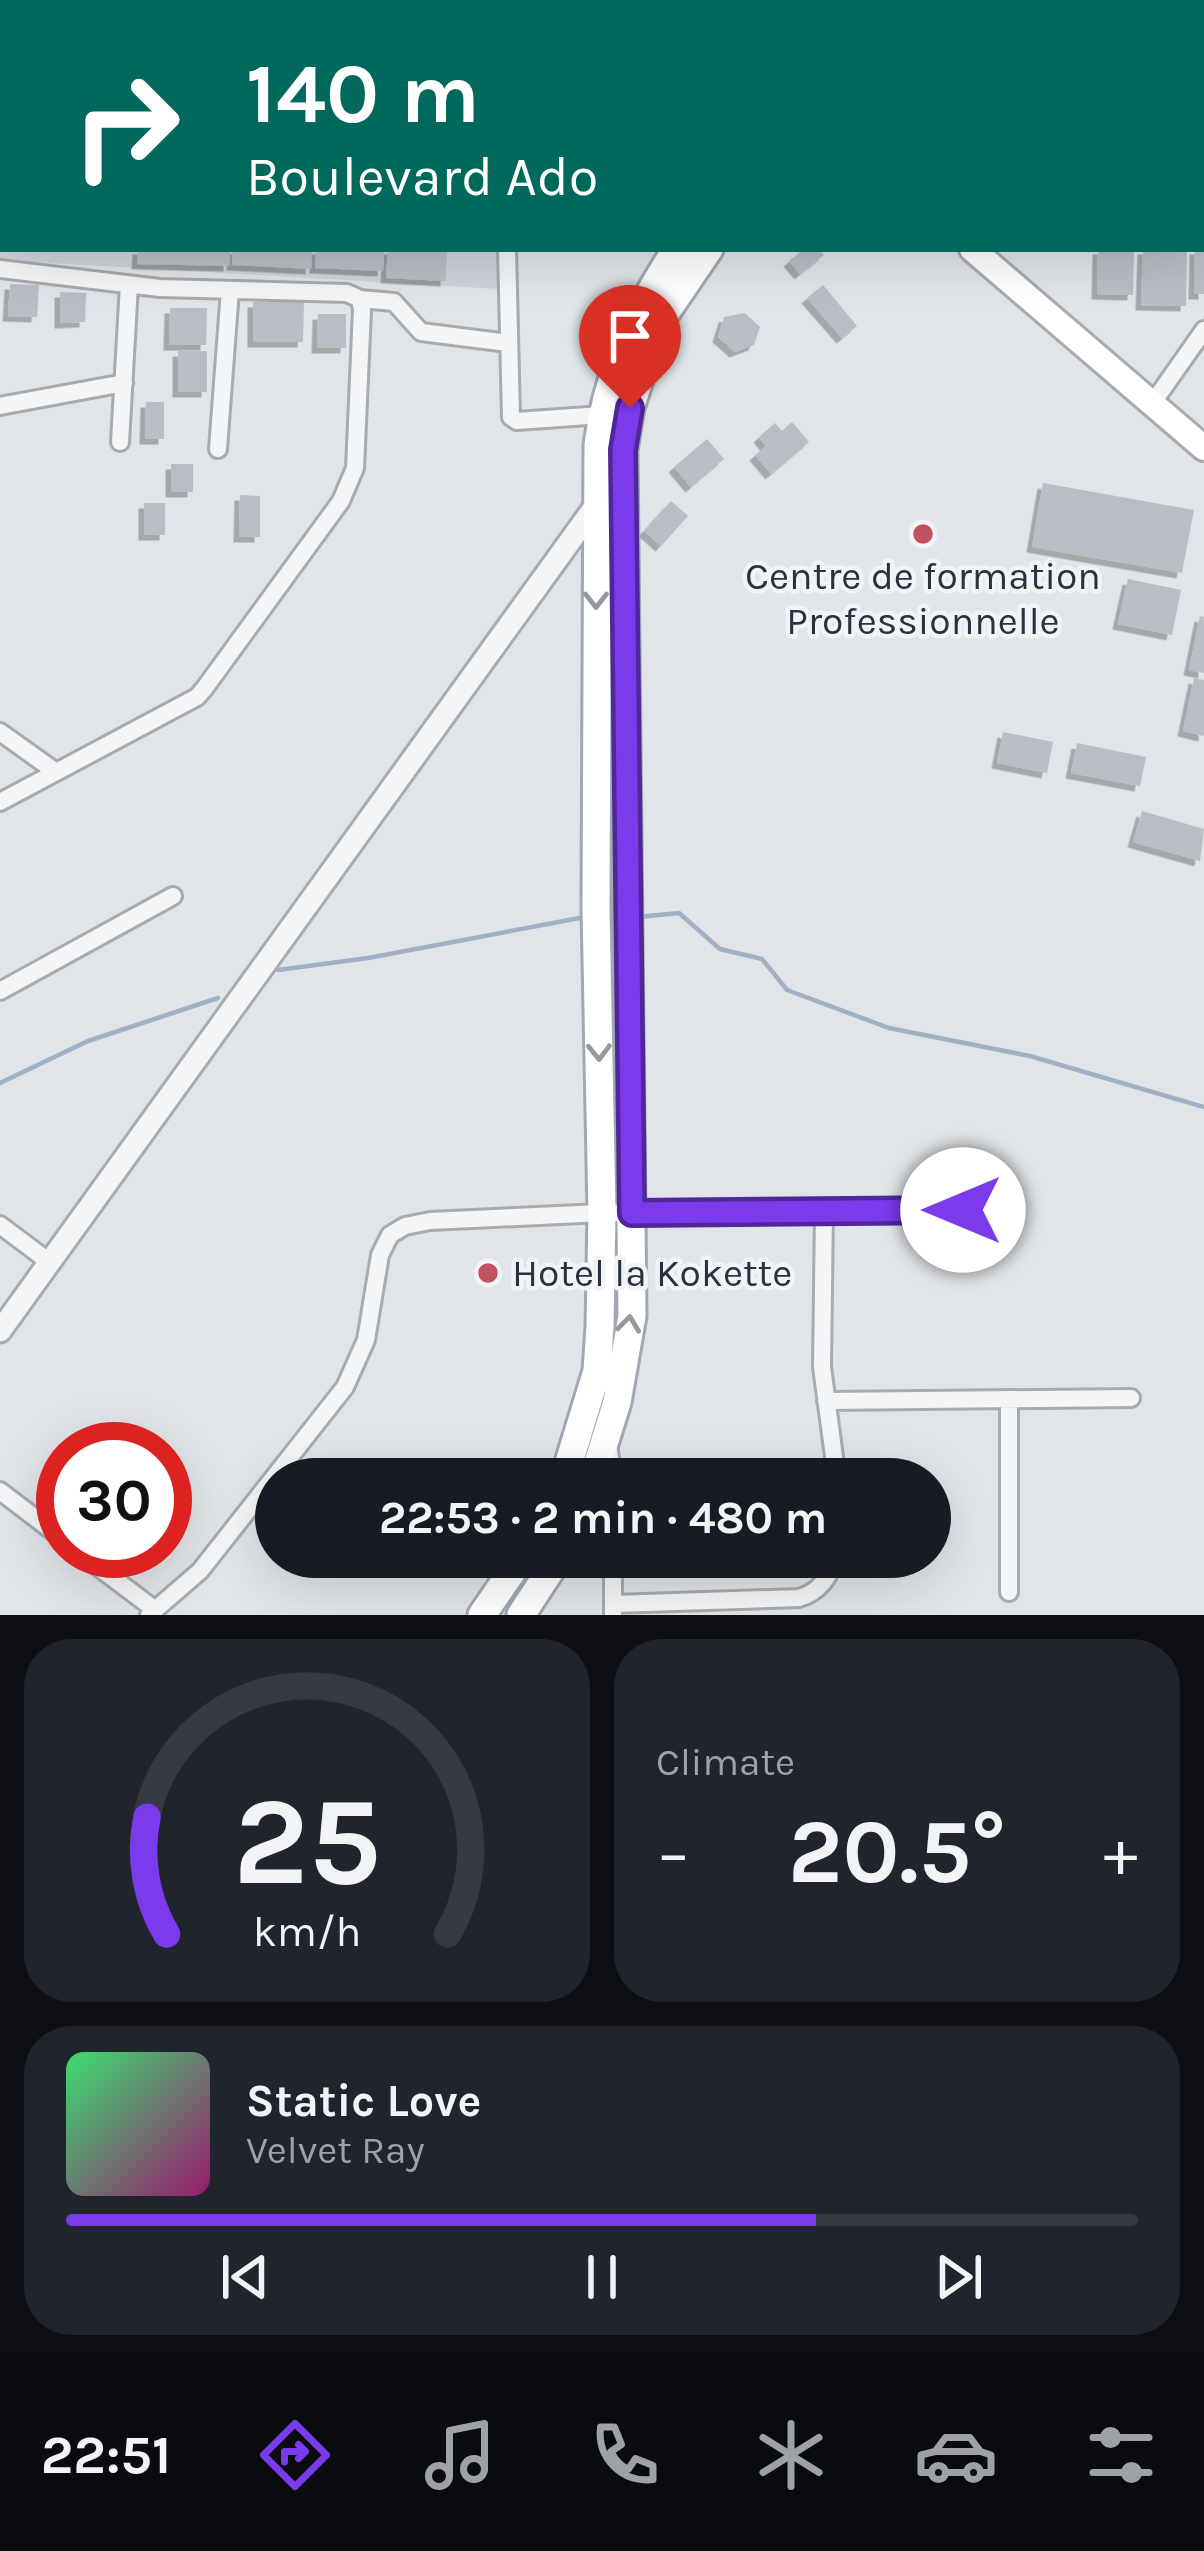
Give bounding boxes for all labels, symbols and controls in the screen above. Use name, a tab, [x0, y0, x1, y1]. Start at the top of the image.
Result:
text: 140 m	[246, 45, 480, 143]
icon: right	[48, 48, 204, 204]
text: Boulevard Ado	[246, 145, 598, 209]
pin	[579, 285, 681, 408]
icon: arrive	[597, 303, 663, 369]
marker: Centre de formation Professionnelle	[910, 521, 936, 547]
place label: Centre de formation Professionnelle	[745, 553, 1101, 644]
one-way arrow	[583, 592, 609, 610]
one-way arrow	[585, 1043, 611, 1062]
position arrow	[900, 1147, 1026, 1273]
place label: Hotel la Kokette	[512, 1250, 792, 1296]
marker: Hotel la Kokette	[475, 1260, 501, 1286]
one-way arrow	[616, 1314, 642, 1334]
speed limit sign: 30	[36, 1422, 192, 1578]
text: 22:53 · 2 min · 480 m	[379, 1492, 827, 1544]
text: Climate	[656, 1739, 795, 1785]
text: 25	[233, 1769, 381, 1914]
text: 20.5°	[788, 1799, 1006, 1905]
text: −	[656, 1814, 691, 1892]
text: +	[1103, 1814, 1138, 1892]
text: km/h	[253, 1906, 361, 1956]
text: Static Love	[246, 2075, 481, 2127]
text: Velvet Ray	[246, 2127, 425, 2173]
icon: previous	[212, 2244, 278, 2310]
icon: pause	[569, 2244, 635, 2310]
icon: next	[926, 2244, 992, 2310]
icon: directions	[253, 2413, 337, 2497]
icon: music	[418, 2413, 502, 2497]
icon: phone	[583, 2413, 667, 2497]
icon: climate	[749, 2413, 833, 2497]
icon: car	[914, 2413, 998, 2497]
icon: filters	[1079, 2413, 1163, 2497]
text: 22:51	[41, 2423, 171, 2487]

